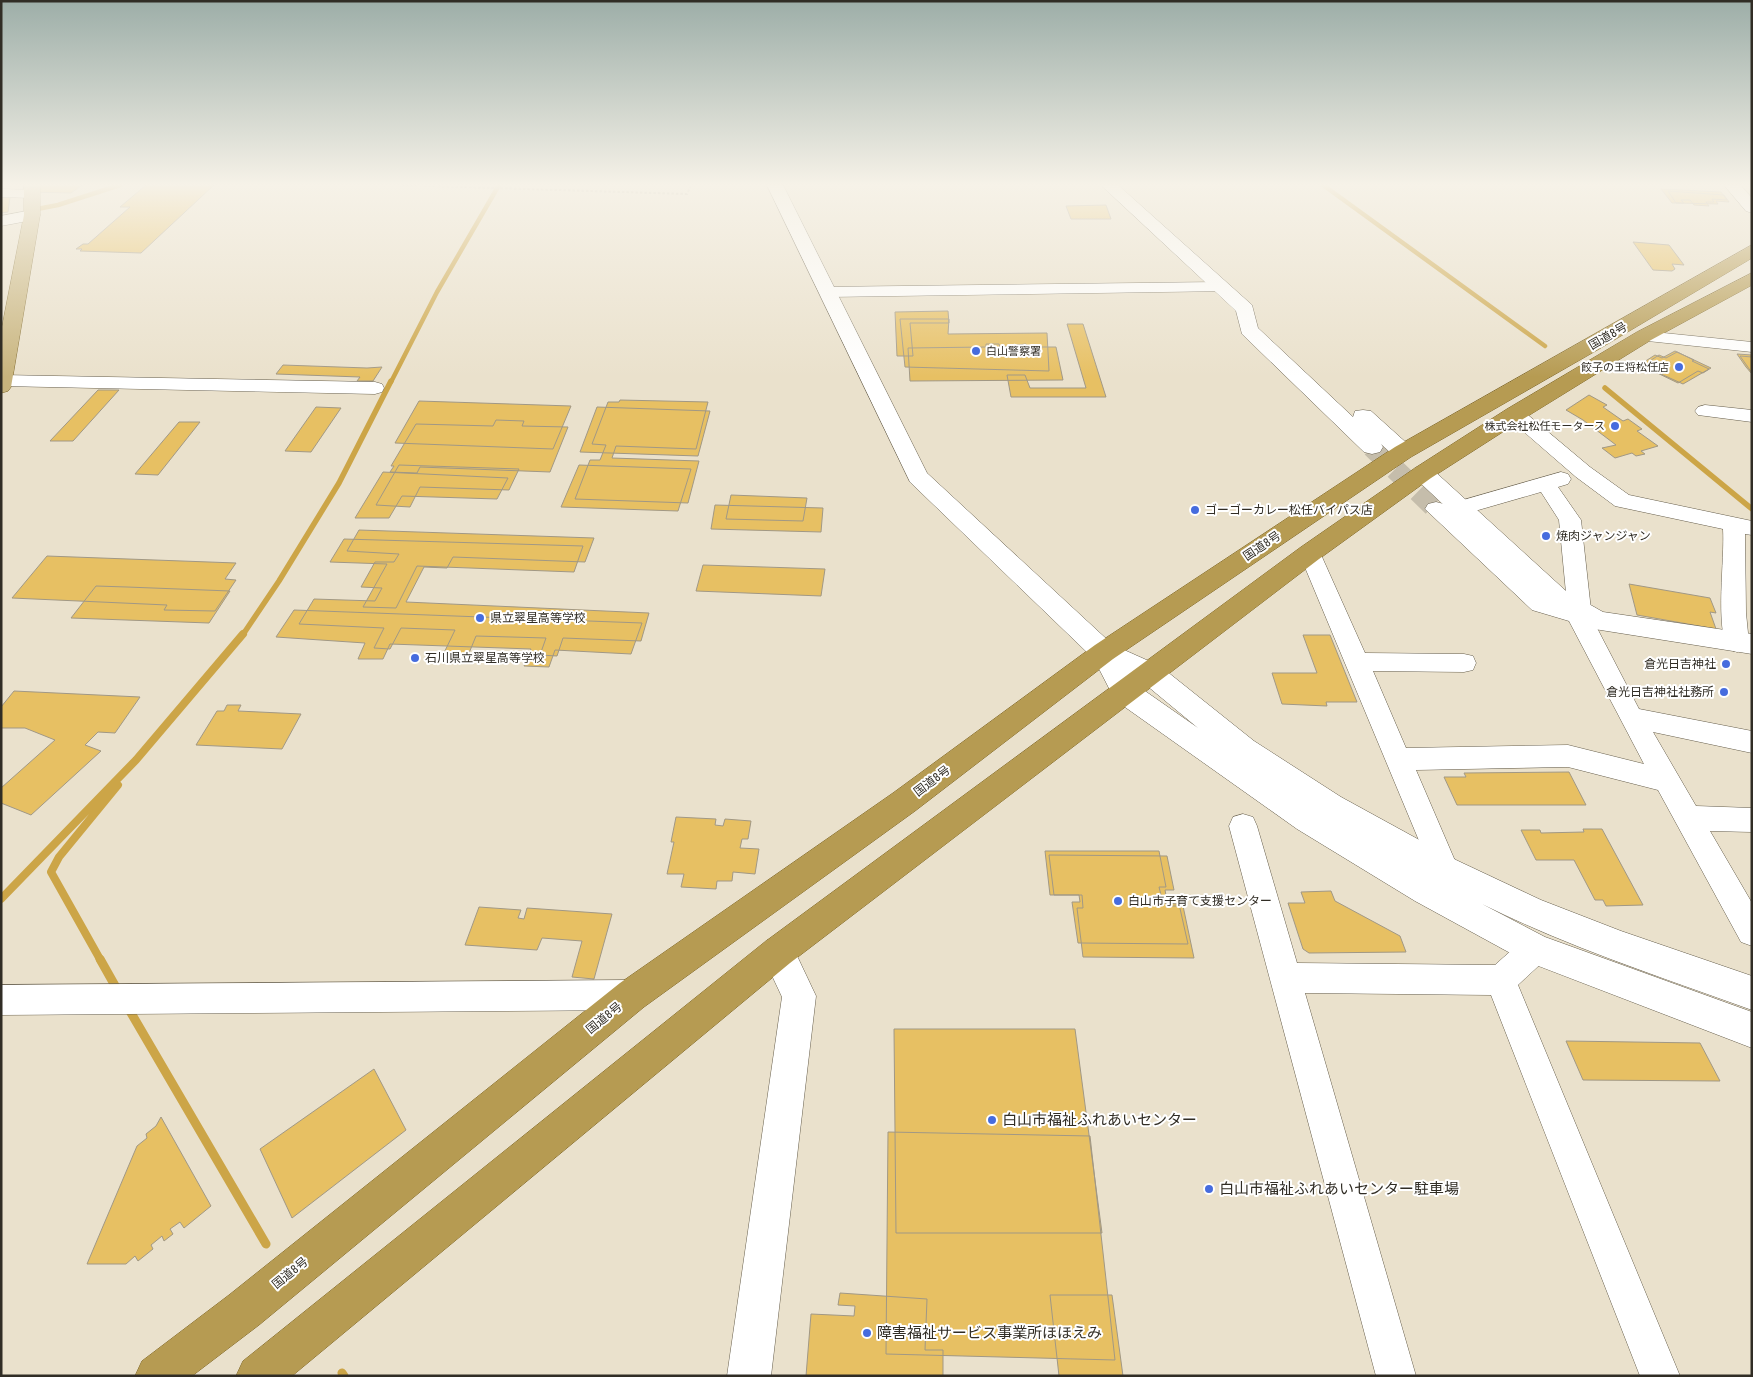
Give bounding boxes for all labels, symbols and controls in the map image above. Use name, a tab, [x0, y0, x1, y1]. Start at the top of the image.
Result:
street label: 国道8号	[1586, 319, 1630, 353]
marker: 白山警察署	[970, 345, 982, 357]
place label: 白山警察署	[986, 345, 1041, 358]
place label: 餃子の王将松任店	[1581, 361, 1669, 374]
marker: 餃子の王将松任店	[1673, 361, 1685, 373]
place label: 株式会社松任モータース	[1485, 420, 1605, 433]
marker: 株式会社松任モータース	[1609, 420, 1621, 432]
place label: ゴーゴーカレー松任バイパス店	[1205, 503, 1373, 517]
marker: ゴーゴーカレー松任バイパス店	[1189, 504, 1201, 516]
street label: 国道8号	[1241, 528, 1283, 564]
place label: 焼肉ジャンジャン	[1556, 529, 1651, 543]
marker: 焼肉ジャンジャン	[1540, 530, 1552, 542]
place label: 県立翠星高等学校	[490, 611, 586, 625]
marker: 県立翠星高等学校	[474, 612, 486, 624]
place label: 石川県立翠星高等学校	[425, 651, 545, 665]
marker: 石川県立翠星高等学校	[409, 652, 421, 664]
place label: 倉光日吉神社	[1644, 657, 1716, 671]
marker: 倉光日吉神社	[1720, 658, 1732, 670]
place label: 倉光日吉神社社務所	[1606, 685, 1714, 699]
marker: 倉光日吉神社社務所	[1718, 686, 1730, 698]
street label: 国道8号	[911, 763, 953, 799]
place label: 白山市子育て支援センター	[1128, 894, 1272, 908]
marker: 白山市子育て支援センター	[1112, 895, 1124, 907]
street label: 国道8号	[583, 999, 625, 1037]
place label: 白山市福祉ふれあいセンター	[1002, 1111, 1197, 1129]
marker: 白山市福祉ふれあいセンター	[986, 1114, 998, 1126]
place label: 白山市福祉ふれあいセンター駐車場	[1219, 1180, 1459, 1198]
marker: 白山市福祉ふれあいセンター駐車場	[1203, 1183, 1215, 1195]
street label: 国道8号	[269, 1254, 311, 1292]
place label: 障害福祉サービス事業所ほほえみ	[877, 1324, 1102, 1342]
marker: 障害福祉サービス事業所ほほえみ	[861, 1327, 873, 1339]

